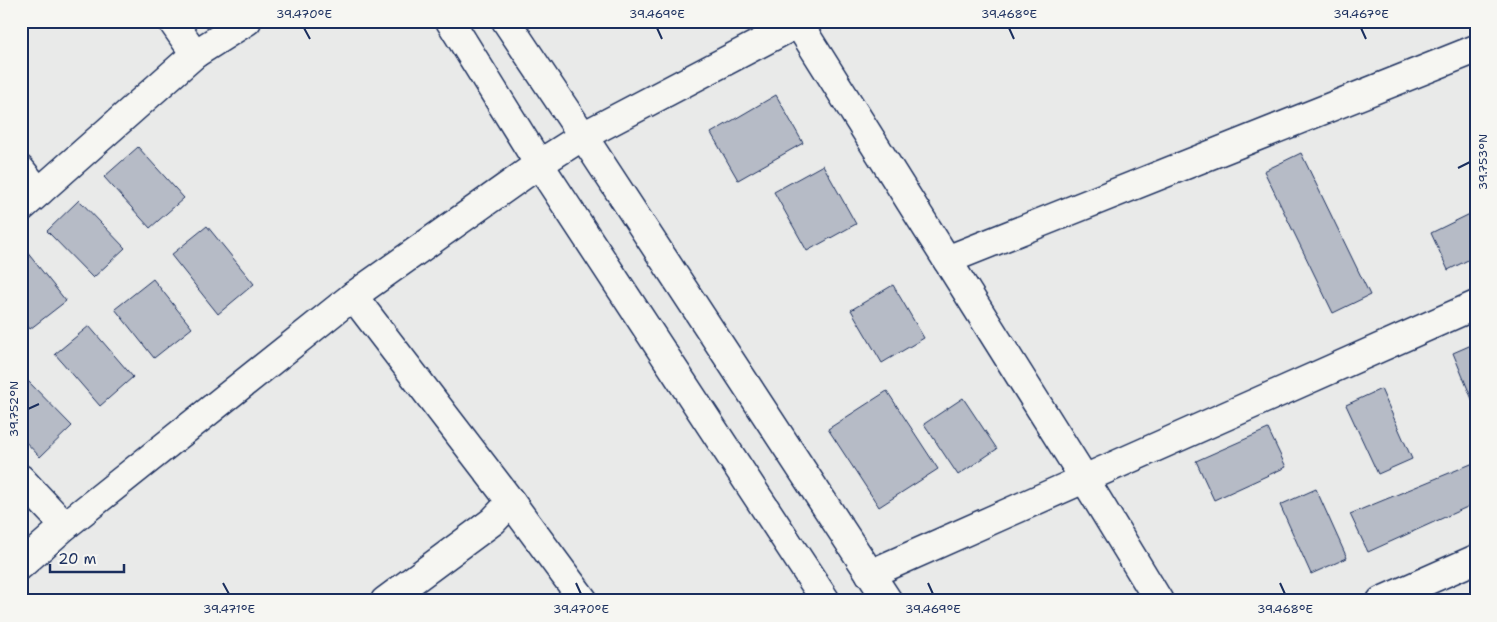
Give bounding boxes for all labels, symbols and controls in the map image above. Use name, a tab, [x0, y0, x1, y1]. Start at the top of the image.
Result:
text: 39.470°E	[276, 6, 332, 22]
text: 39.469°E	[629, 6, 685, 22]
text: 39.468°E	[981, 6, 1037, 22]
text: 39.467°E	[1333, 6, 1389, 22]
text: 39.753°N	[1475, 134, 1491, 190]
text: 39.752°N	[6, 381, 22, 437]
scale bar	[50, 542, 124, 574]
text: 20 m	[58, 549, 97, 569]
text: 39.471°E	[203, 601, 255, 617]
text: 39.470°E	[553, 601, 609, 617]
text: 39.469°E	[905, 601, 961, 617]
text: 39.468°E	[1257, 601, 1313, 617]

